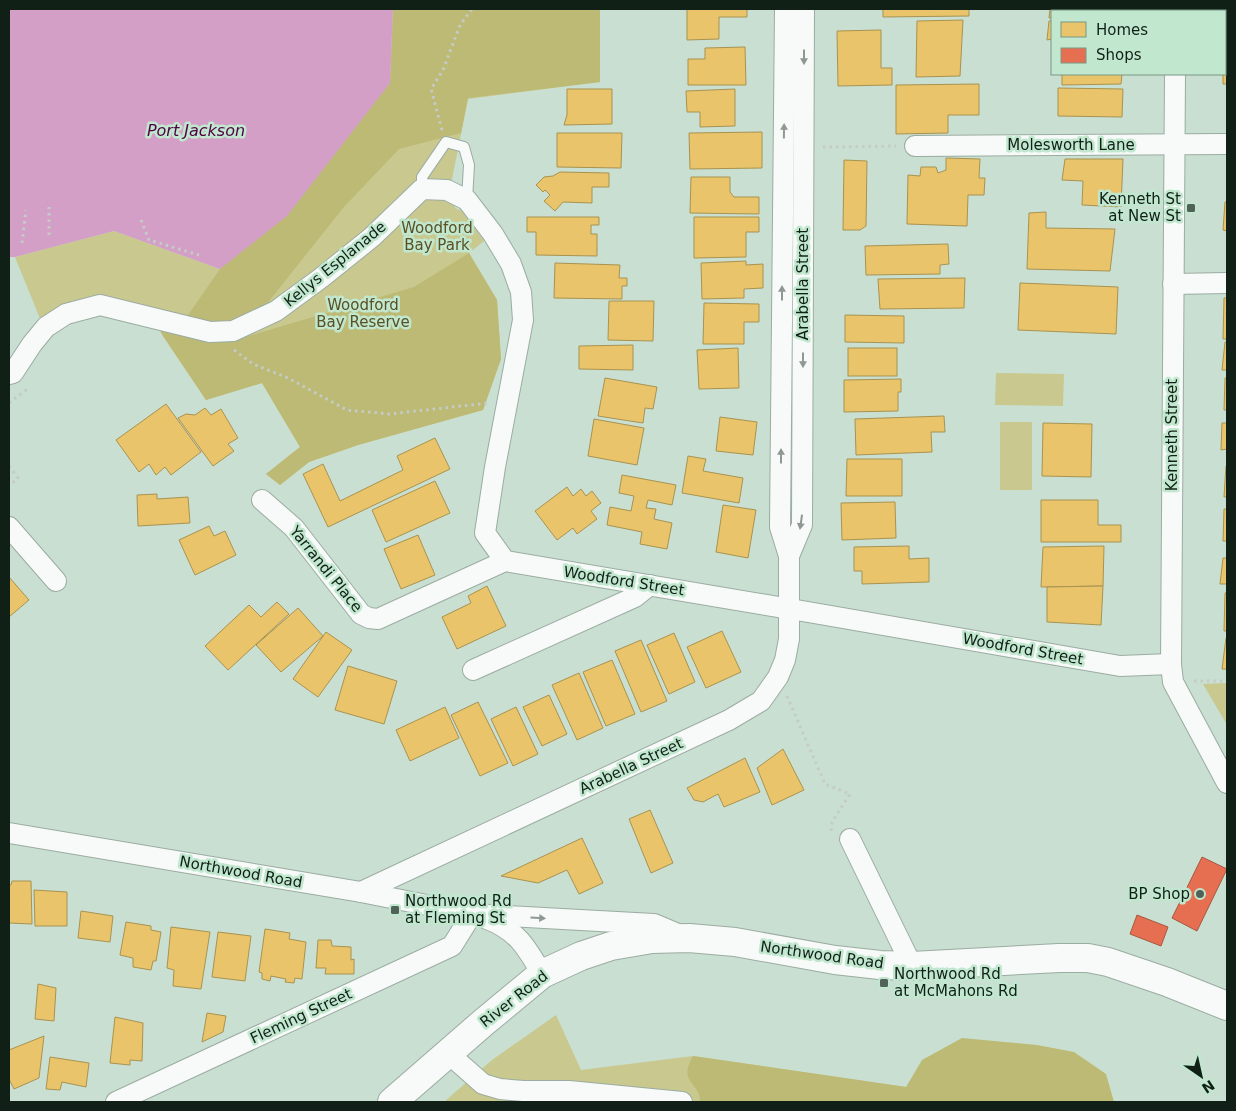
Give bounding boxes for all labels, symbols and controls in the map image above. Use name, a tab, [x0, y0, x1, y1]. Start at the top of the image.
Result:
legend	[1051, 10, 1226, 75]
text: Homes	[1096, 21, 1148, 39]
text: Shops	[1096, 46, 1142, 64]
one-way arrow	[800, 50, 808, 66]
water label: Port Jackson	[147, 121, 245, 140]
one-way arrow	[780, 122, 788, 138]
street label: Molesworth Lane	[1007, 136, 1135, 154]
place label: Kenneth St at New St	[1099, 190, 1181, 225]
marker: Kenneth St at New St	[1185, 202, 1197, 214]
street label: Kellys Esplanade	[280, 217, 390, 311]
park label: Woodford Bay Park	[401, 219, 473, 254]
street label: Arabella Street	[794, 228, 812, 340]
one-way arrow	[778, 285, 786, 301]
park label: Woodford Bay Reserve	[316, 296, 410, 331]
one-way arrow	[799, 352, 807, 368]
street label: Kenneth Street	[1163, 379, 1181, 491]
one-way arrow	[777, 447, 785, 463]
one-way arrow	[797, 515, 805, 531]
street label: Yarrandi Place	[285, 522, 366, 616]
street label: Woodford Street	[562, 563, 686, 599]
street label: Woodford Street	[961, 630, 1085, 668]
street label: Arabella Street	[576, 734, 686, 798]
street label: Northwood Road	[178, 852, 304, 892]
place label: BP Shop	[1128, 885, 1190, 903]
marker: BP Shop	[1194, 888, 1206, 900]
place label: Northwood Rd at Fleming St	[405, 892, 512, 927]
marker: Northwood Rd at Fleming St	[389, 904, 401, 916]
one-way arrow	[531, 915, 547, 923]
street label: Northwood Road	[759, 937, 885, 973]
place label: Northwood Rd at McMahons Rd	[894, 965, 1018, 1000]
street label: River Road	[476, 967, 552, 1031]
marker: Northwood Rd at McMahons Rd	[878, 977, 890, 989]
street label: Fleming Street	[247, 985, 355, 1047]
north arrow	[1176, 1051, 1226, 1101]
text: N	[1199, 1077, 1218, 1097]

